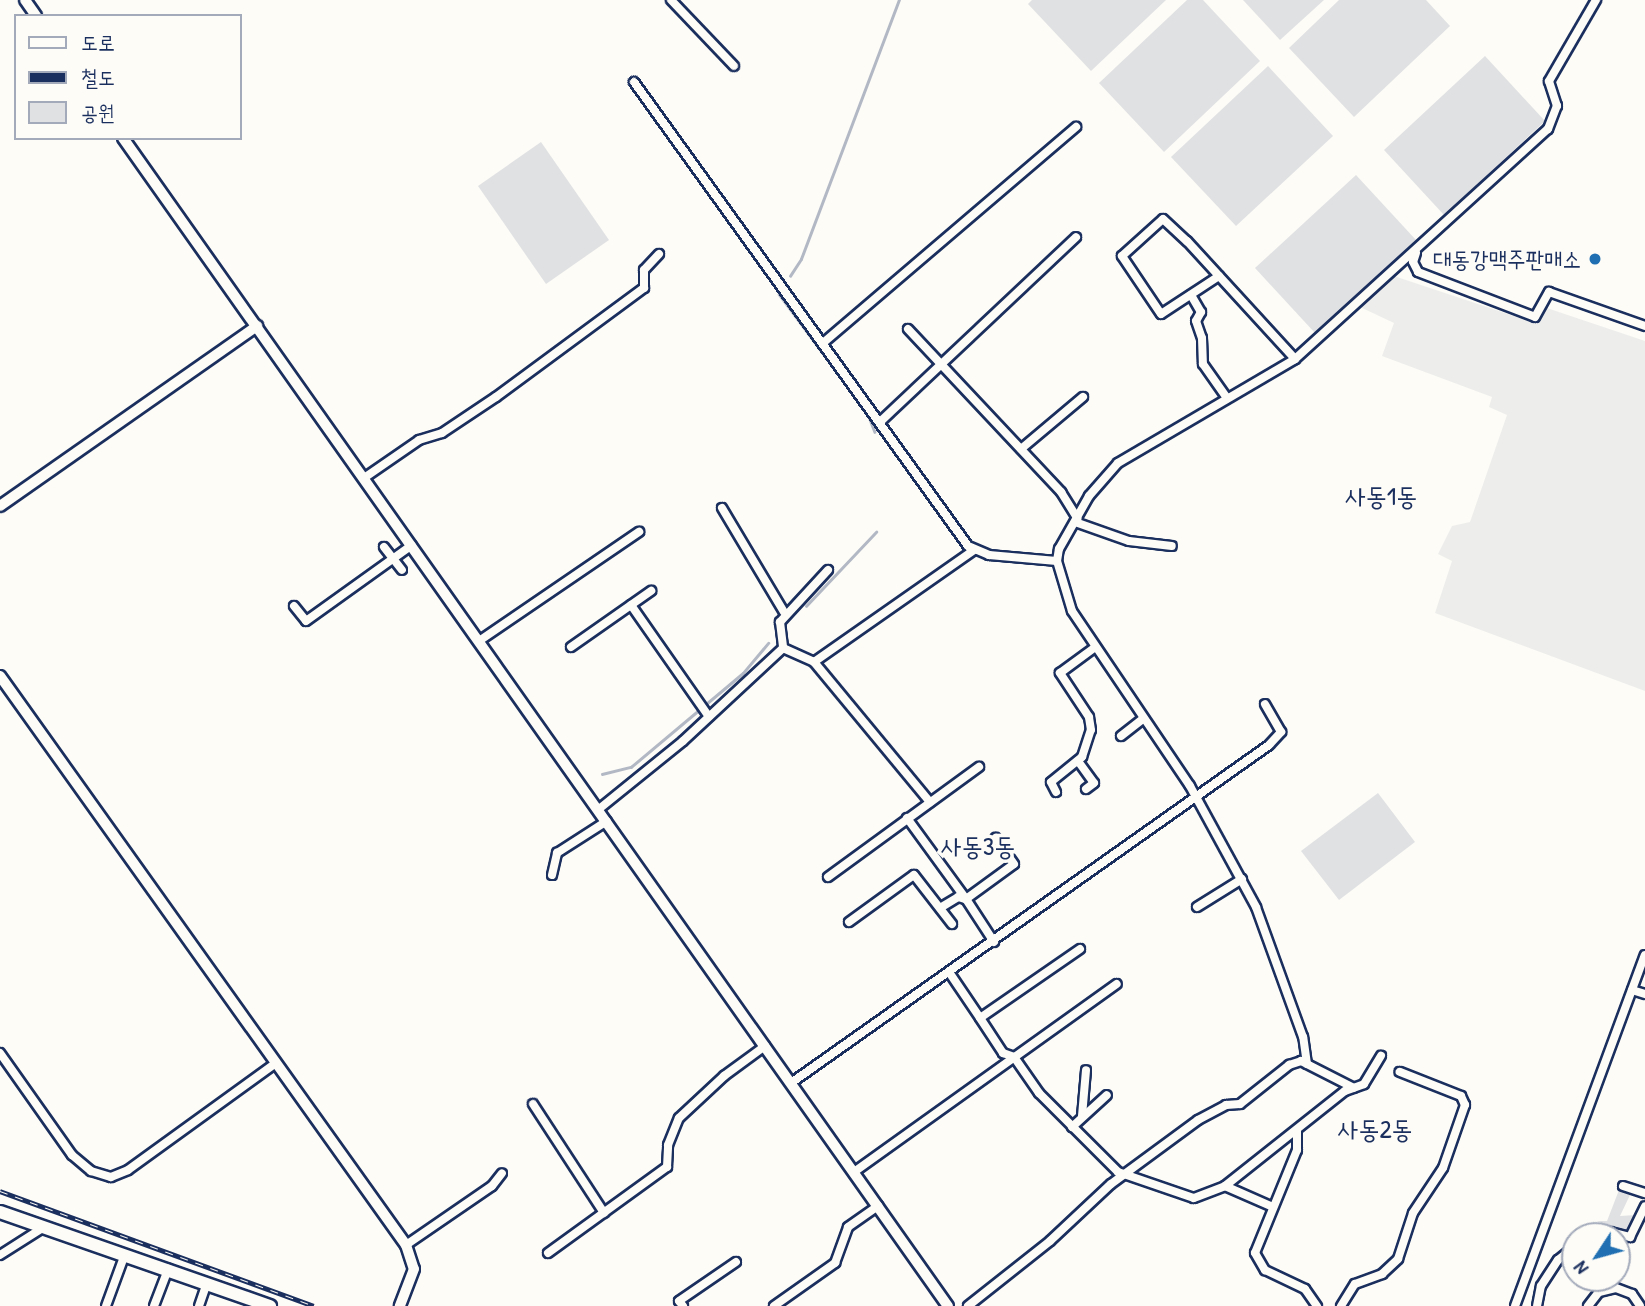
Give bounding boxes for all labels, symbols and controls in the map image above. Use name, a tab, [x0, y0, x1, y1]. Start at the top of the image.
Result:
legend	[14, 14, 242, 140]
text: 도로	[81, 28, 115, 57]
text: 철도	[81, 63, 115, 92]
text: 공원	[81, 98, 115, 127]
place label: 대동강맥주판매소	[1433, 245, 1581, 273]
marker: 대동강맥주판매소	[1587, 251, 1603, 267]
district label: 사동1동	[1345, 480, 1417, 512]
district label: 사동3동	[941, 830, 1015, 862]
district label: 사동2동	[1338, 1113, 1412, 1145]
north arrow	[1561, 1222, 1631, 1292]
text: N	[1567, 1256, 1594, 1280]

